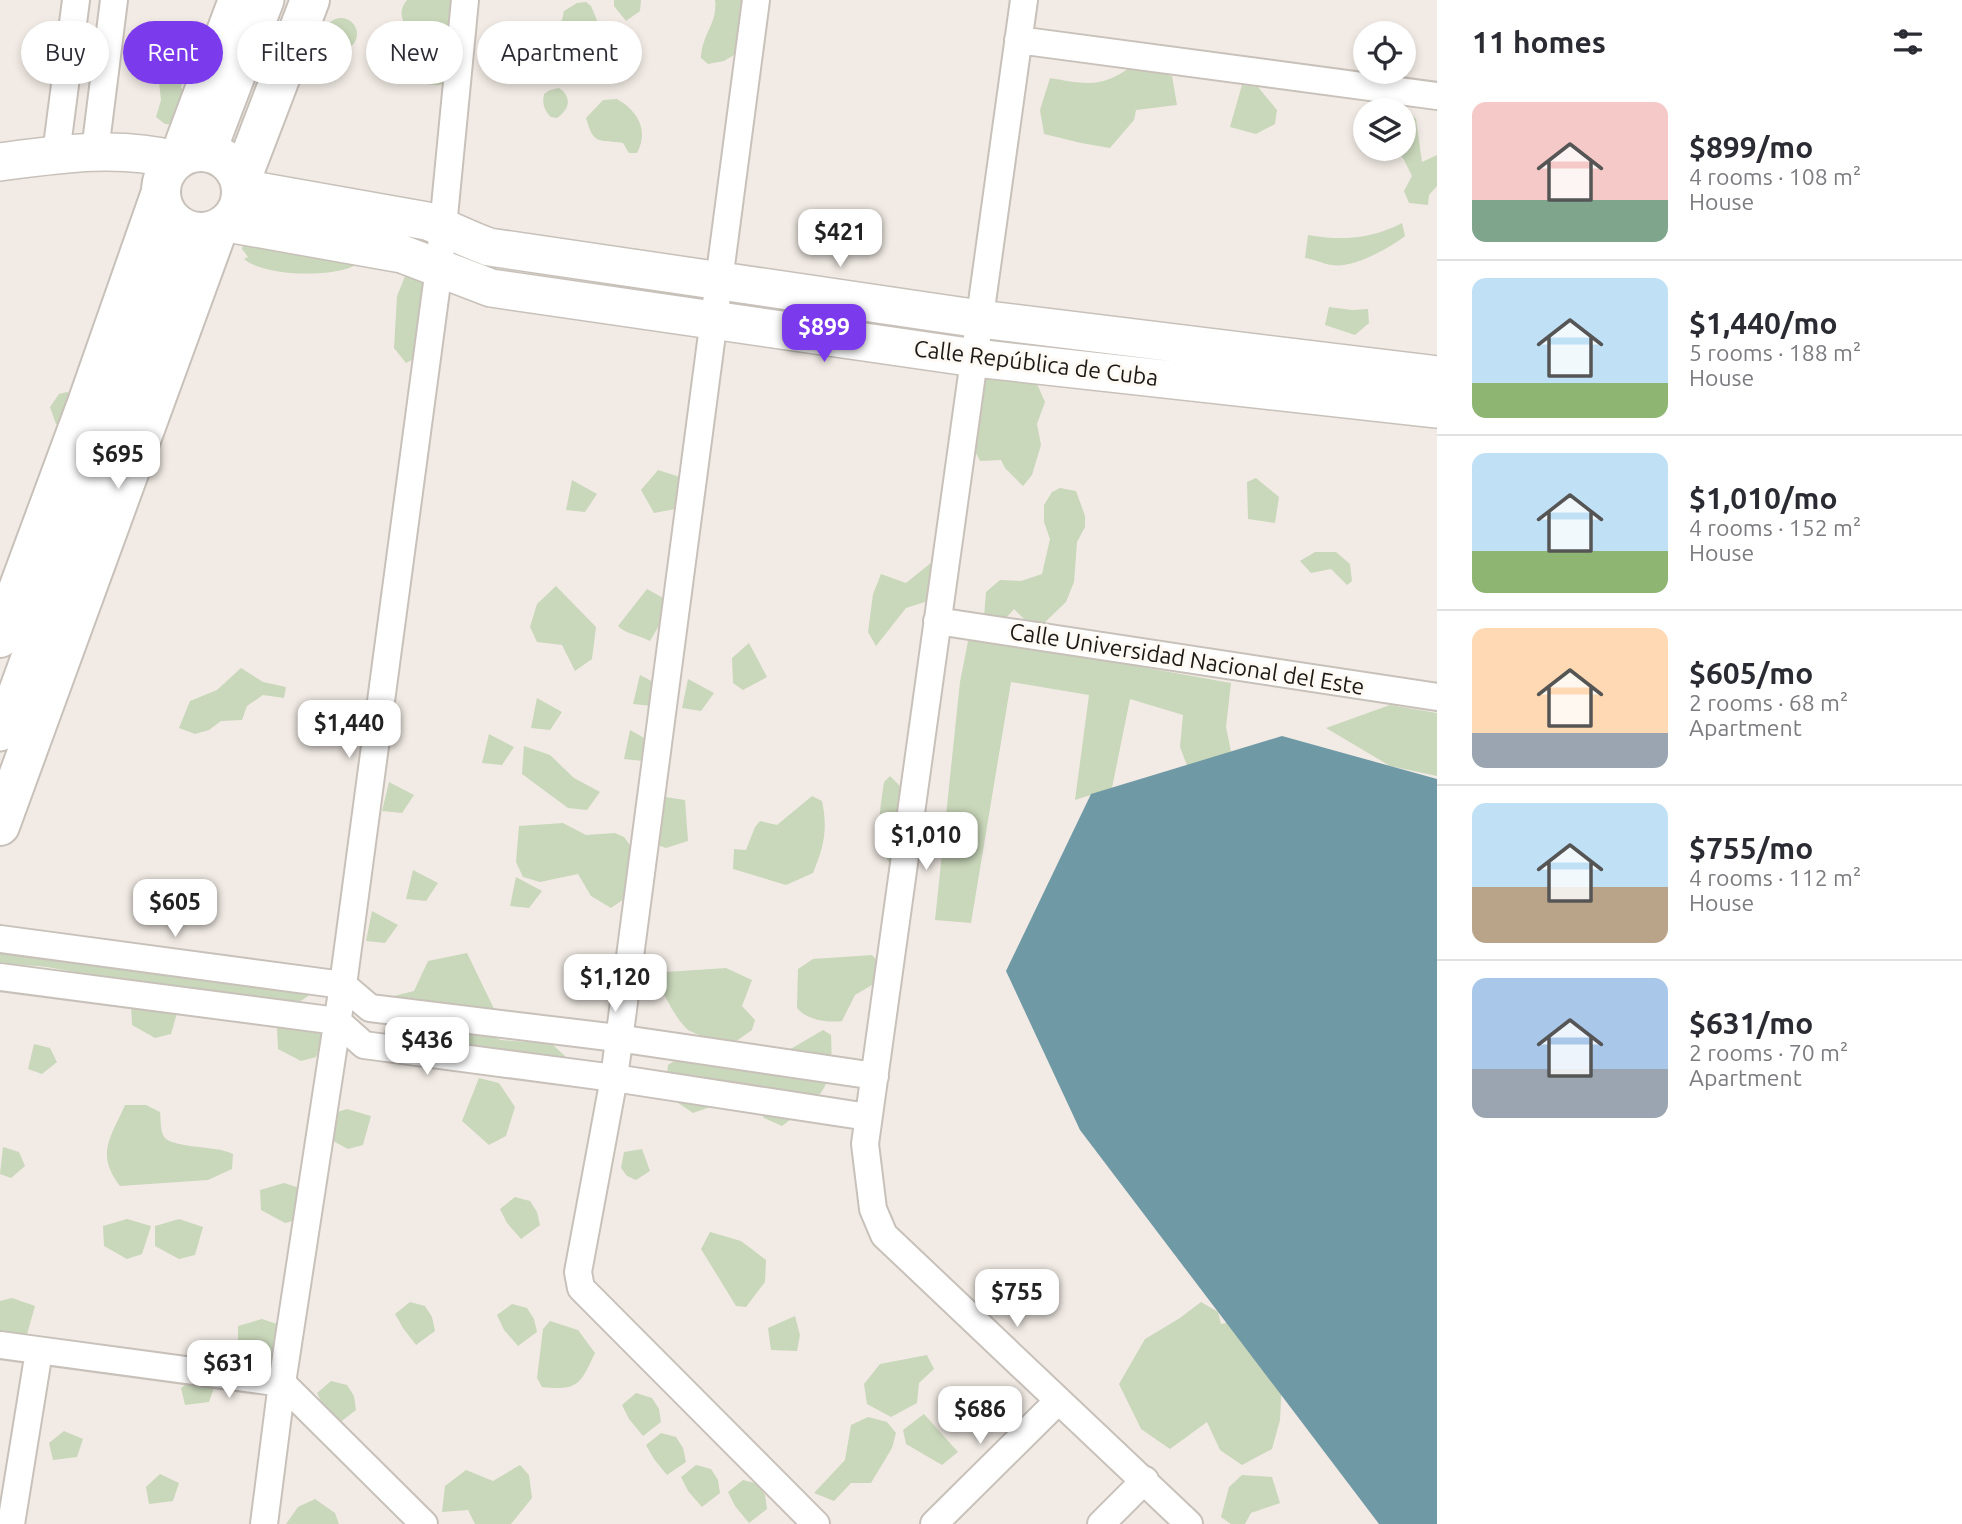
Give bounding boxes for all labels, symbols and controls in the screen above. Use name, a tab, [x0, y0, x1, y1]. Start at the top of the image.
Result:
chip: Buy	[21, 21, 109, 84]
chip: Rent	[123, 21, 223, 84]
chip: Filters	[237, 21, 352, 84]
chip: New	[366, 21, 463, 84]
chip: Apartment	[477, 21, 642, 84]
map controls	[1353, 21, 1416, 161]
button: locate	[1353, 21, 1416, 84]
icon: filters	[1889, 23, 1927, 61]
text: 11 homes	[1472, 25, 1606, 59]
button: layers	[1353, 98, 1416, 161]
icon: home	[1528, 130, 1612, 214]
text: $899/mo	[1689, 130, 1813, 164]
text: 4 rooms · 108 m²	[1689, 164, 1861, 189]
text: House	[1689, 189, 1754, 214]
pin: $421	[799, 210, 881, 269]
text: $421	[814, 219, 866, 244]
pin: $899	[783, 304, 865, 364]
icon: home	[1528, 306, 1612, 390]
text: $1,440/mo	[1689, 306, 1838, 340]
text: $899	[798, 314, 850, 339]
street label: Calle República de Cuba	[912, 335, 1160, 390]
text: 5 rooms · 188 m²	[1689, 340, 1861, 365]
text: House	[1689, 365, 1754, 390]
pin: $695	[77, 432, 159, 491]
text: $695	[92, 441, 144, 466]
icon: home	[1528, 481, 1612, 565]
text: $1,010/mo	[1689, 481, 1838, 515]
text: 4 rooms · 152 m²	[1689, 515, 1861, 540]
text: House	[1689, 540, 1754, 565]
street label: Calle Universidad Nacional del Este	[1008, 618, 1366, 699]
icon: home	[1528, 656, 1612, 740]
text: $605/mo	[1689, 656, 1813, 690]
text: 2 rooms · 68 m²	[1689, 690, 1848, 715]
pin: $1,440	[292, 700, 406, 760]
text: $1,440	[314, 710, 384, 735]
text: Apartment	[1689, 715, 1802, 740]
pin: $1,010	[869, 812, 983, 872]
text: $1,010	[891, 822, 961, 847]
icon: home	[1528, 831, 1612, 915]
text: $755/mo	[1689, 831, 1813, 865]
text: 4 rooms · 112 m²	[1689, 865, 1861, 890]
pin: $605	[134, 880, 216, 939]
text: $605	[149, 889, 201, 914]
text: House	[1689, 890, 1754, 915]
pin: $1,120	[558, 954, 672, 1014]
text: $1,120	[580, 964, 650, 989]
icon: home	[1528, 1006, 1612, 1090]
text: $631/mo	[1689, 1006, 1813, 1040]
pin: $436	[386, 1018, 468, 1077]
text: $436	[401, 1027, 453, 1052]
text: 2 rooms · 70 m²	[1689, 1040, 1848, 1065]
text: Apartment	[1689, 1065, 1802, 1090]
pin: $755	[976, 1270, 1058, 1329]
text: $755	[991, 1279, 1043, 1304]
pin: $631	[188, 1340, 270, 1400]
text: $631	[203, 1350, 255, 1375]
pin: $686	[939, 1386, 1021, 1446]
text: $686	[954, 1396, 1006, 1421]

